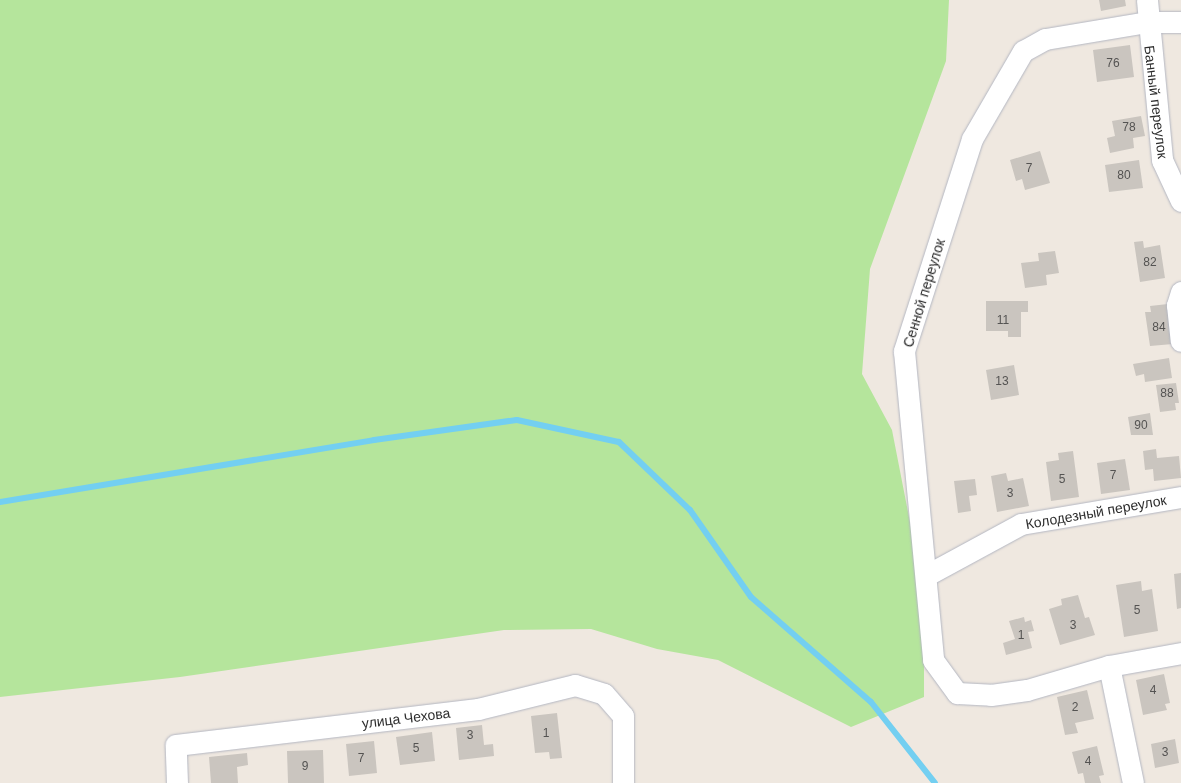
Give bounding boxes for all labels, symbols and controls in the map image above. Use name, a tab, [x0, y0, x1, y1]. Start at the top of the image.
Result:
street label: Банный переулок	[1141, 44, 1171, 160]
house number: 76	[1106, 57, 1120, 71]
house number: 78	[1122, 121, 1136, 135]
house number: 7	[1026, 162, 1032, 176]
house number: 80	[1117, 169, 1131, 183]
street label: Сенной переулок	[900, 237, 948, 349]
house number: 82	[1143, 256, 1157, 270]
house number: 11	[997, 314, 1009, 328]
house number: 84	[1152, 321, 1166, 335]
house number: 13	[995, 375, 1009, 389]
house number: 88	[1160, 387, 1174, 401]
house number: 90	[1134, 419, 1148, 433]
house number: 7	[1110, 469, 1116, 483]
house number: 5	[1059, 473, 1065, 487]
house number: 3	[1007, 487, 1013, 501]
street label: Колодезный переулок	[1024, 491, 1168, 533]
house number: 5	[1134, 604, 1140, 618]
house number: 3	[1070, 619, 1076, 633]
house number: 1	[1018, 629, 1024, 643]
house number: 4	[1150, 684, 1156, 698]
house number: 2	[1072, 701, 1078, 715]
street label: улица Чехова	[361, 704, 451, 732]
house number: 1	[543, 727, 549, 741]
house number: 3	[467, 729, 473, 743]
house number: 5	[413, 742, 419, 756]
house number: 3	[1162, 746, 1168, 760]
house number: 7	[358, 752, 364, 766]
house number: 4	[1085, 755, 1091, 769]
house number: 9	[302, 760, 308, 774]

